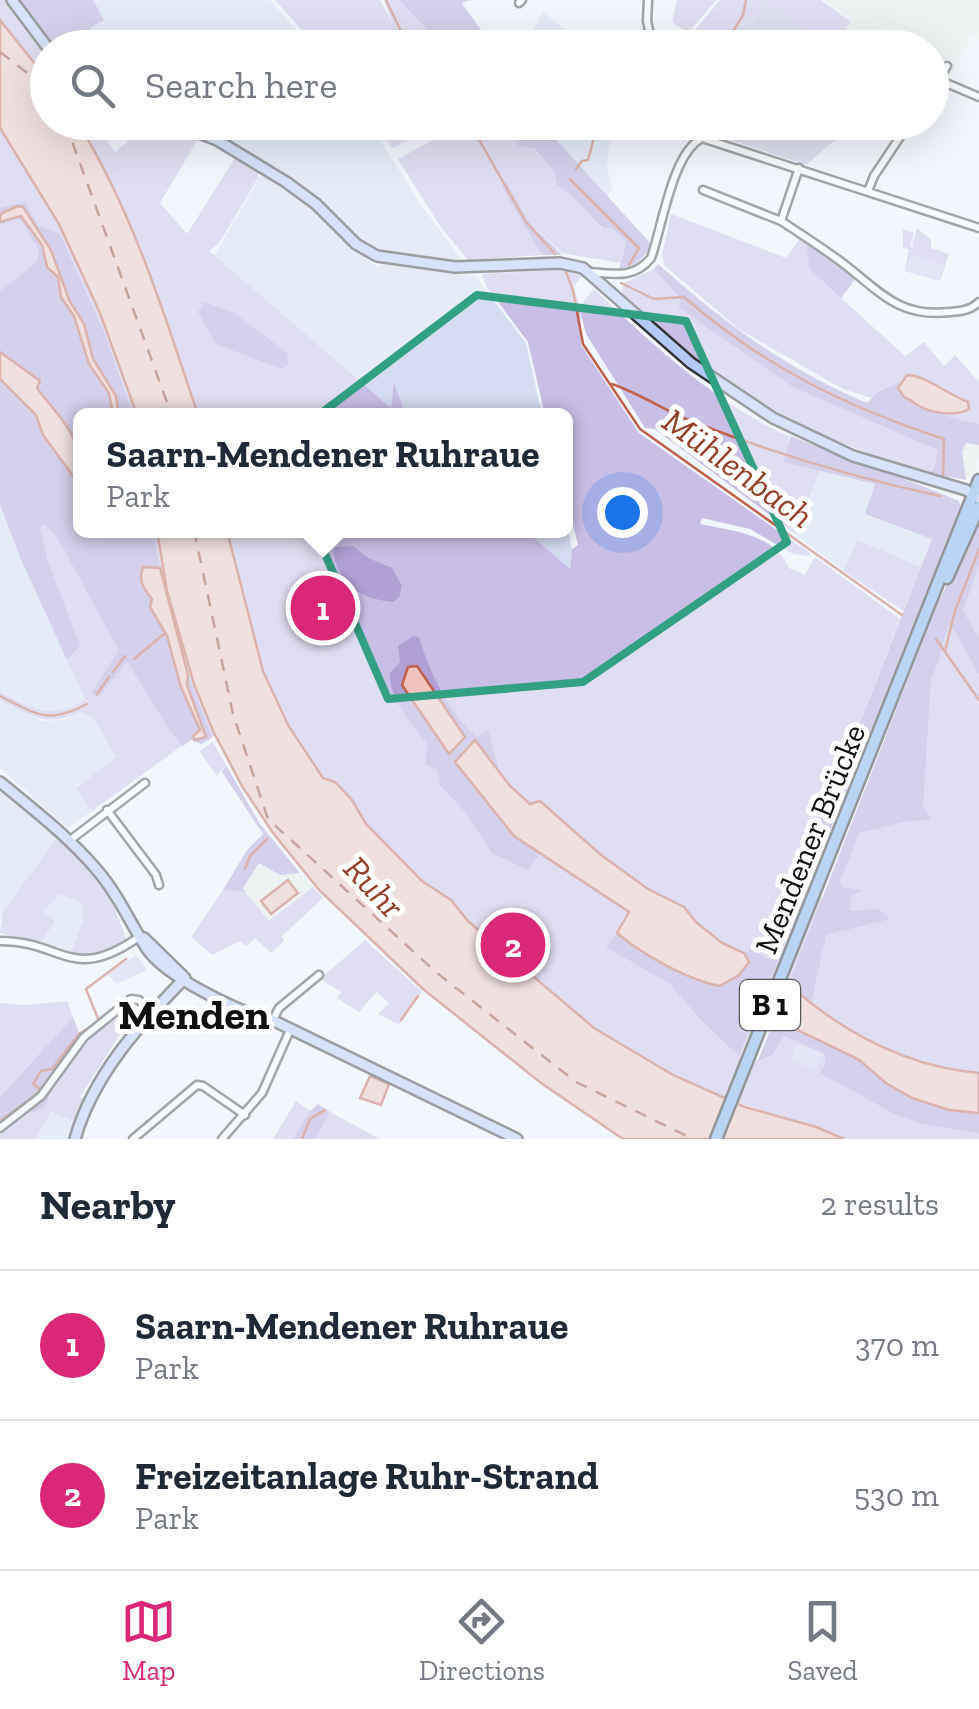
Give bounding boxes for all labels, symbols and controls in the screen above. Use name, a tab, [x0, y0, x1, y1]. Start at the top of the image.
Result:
search box	[30, 30, 949, 140]
icon: search	[65, 58, 120, 113]
text: Search here	[145, 62, 337, 108]
water label: Mühlenbach	[655, 399, 821, 537]
popup	[73, 408, 573, 538]
text: Saarn-Mendener Ruhraue	[106, 431, 540, 477]
text: Park	[106, 477, 170, 515]
your location	[597, 487, 648, 538]
pin: 1	[290, 570, 356, 646]
street label: Mendener Brücke	[747, 719, 873, 959]
water label: Ruhr	[335, 847, 414, 927]
pin: 2	[480, 908, 546, 982]
road number: B 1	[740, 980, 800, 1030]
district label: Menden	[118, 989, 270, 1040]
text: Nearby	[40, 1179, 176, 1230]
text: 2 results	[820, 1185, 939, 1223]
text: Saarn-Mendener Ruhraue	[135, 1303, 568, 1349]
text: 1	[66, 1326, 79, 1364]
text: 370 m	[855, 1326, 939, 1364]
text: Park	[135, 1349, 199, 1387]
text: Freizeitanlage Ruhr-Strand	[135, 1453, 599, 1499]
text: 2	[64, 1476, 81, 1514]
text: 530 m	[854, 1476, 939, 1514]
text: Park	[135, 1499, 199, 1537]
tab: Map	[121, 1594, 176, 1687]
tab: Directions	[419, 1594, 545, 1687]
tab: Saved	[788, 1594, 858, 1687]

